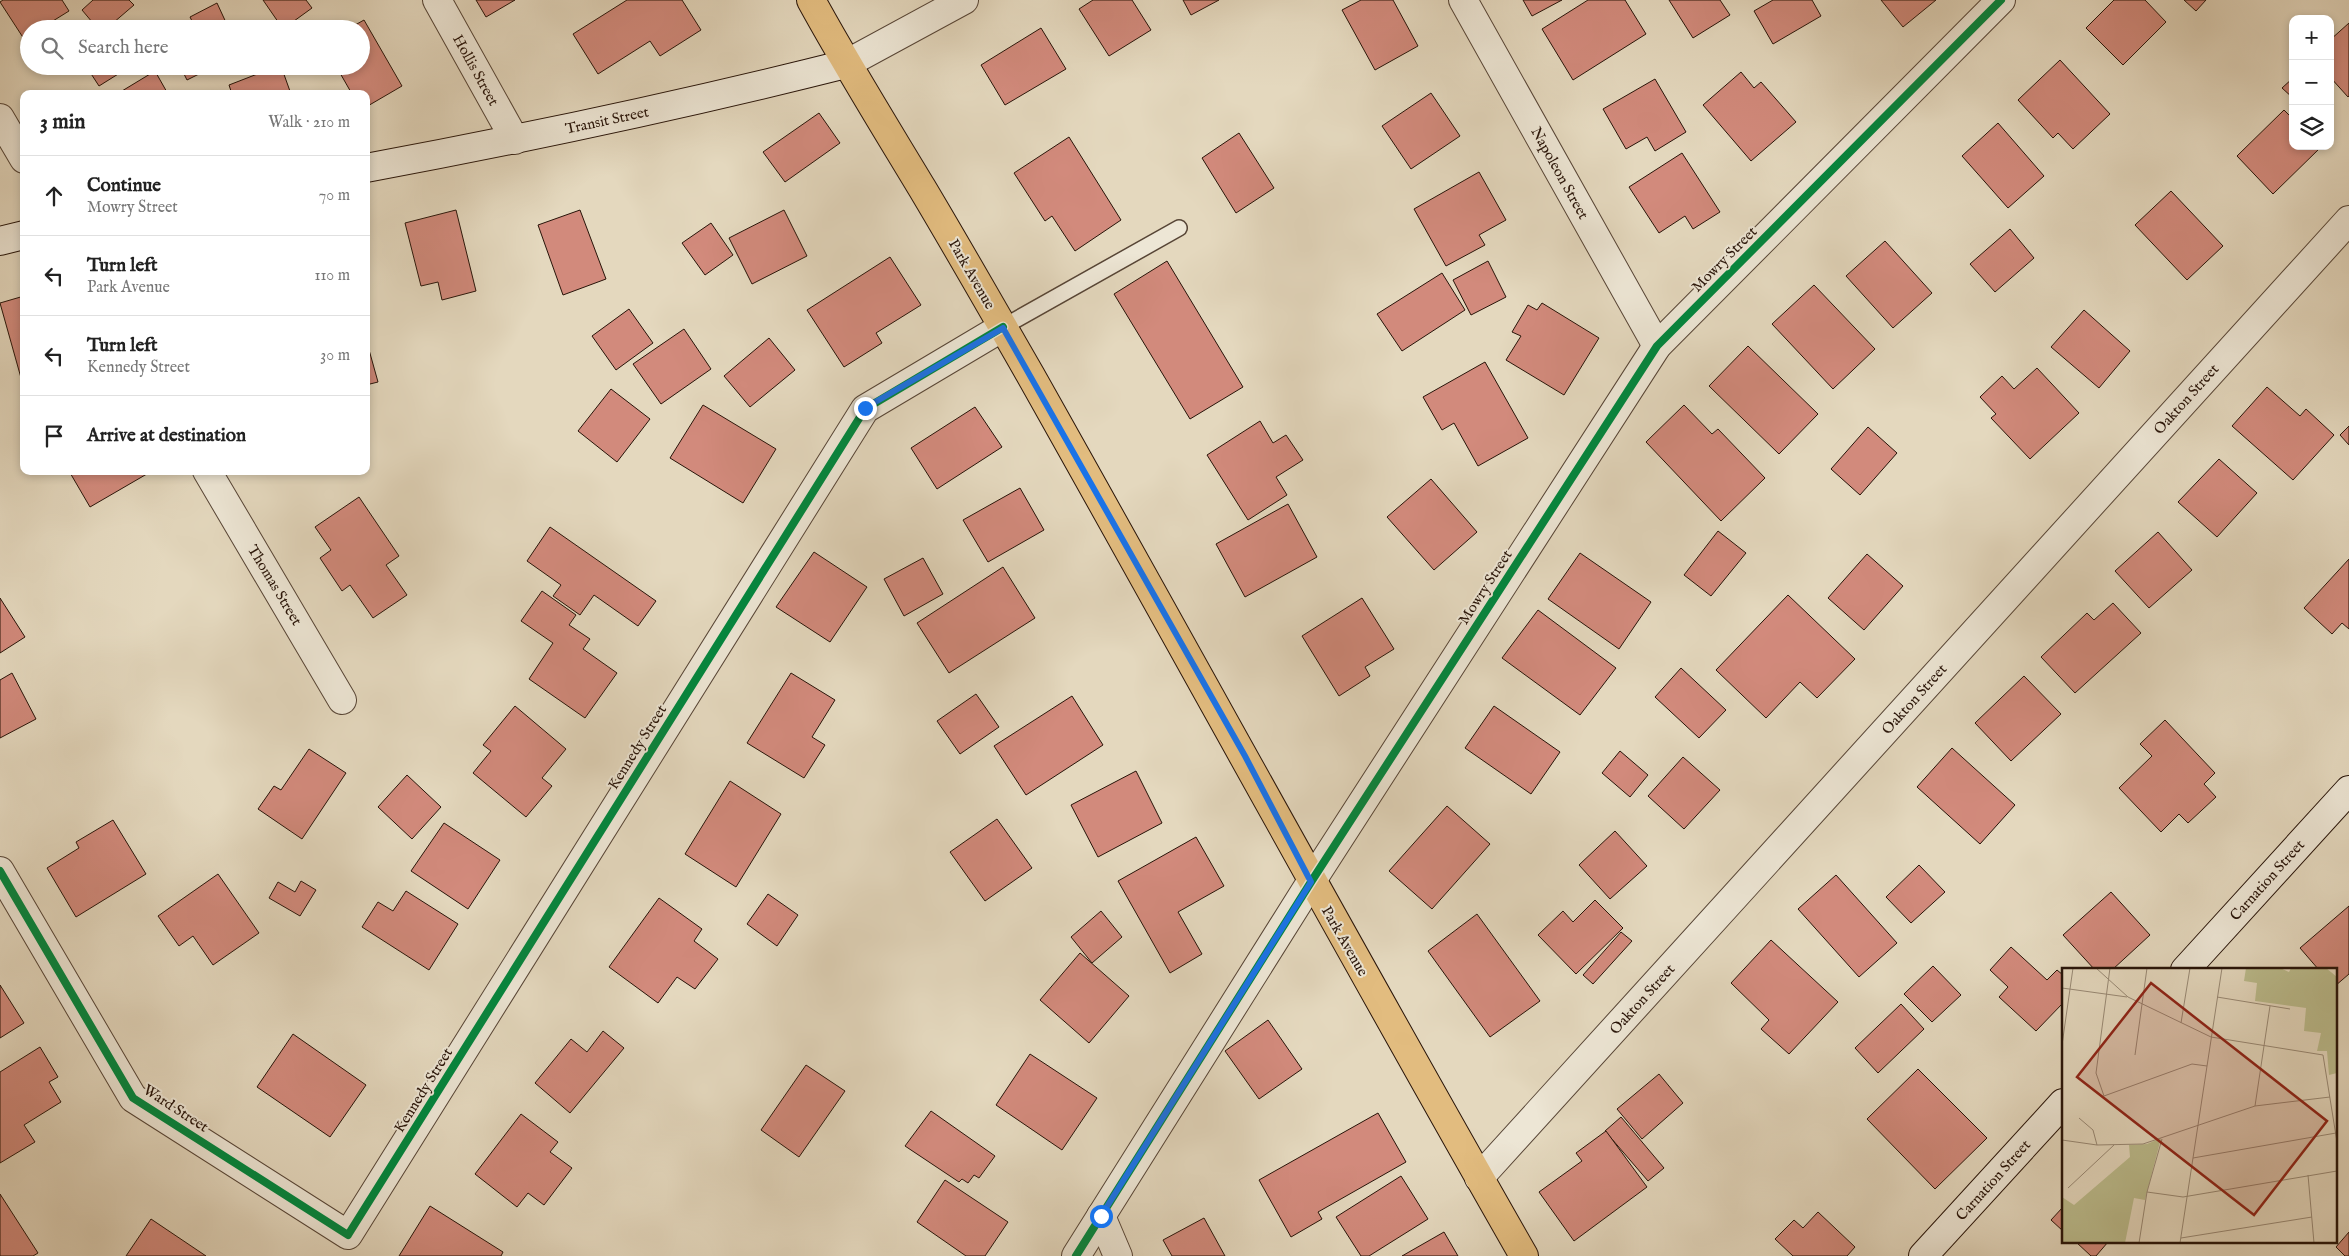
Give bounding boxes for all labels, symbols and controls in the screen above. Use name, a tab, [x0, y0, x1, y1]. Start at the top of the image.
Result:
map controls	[2289, 15, 2334, 150]
button: +	[2289, 15, 2334, 60]
search box	[20, 20, 370, 75]
street label: Hollis Street	[448, 31, 503, 109]
icon: search	[38, 34, 66, 62]
text: Search here	[78, 36, 169, 60]
button: −	[2289, 60, 2334, 105]
street label: Transit Street	[564, 102, 651, 139]
button: layers	[2289, 105, 2334, 150]
text: 3 min	[40, 109, 85, 136]
text: Walk · 210 m	[268, 113, 350, 133]
street label: Napoleon Street	[1526, 124, 1593, 223]
text: Continue	[87, 174, 161, 198]
icon: ahead	[40, 182, 68, 210]
text: 70 m	[319, 186, 350, 206]
text: Mowry Street	[87, 198, 178, 218]
street label: Mowry Street	[1688, 223, 1761, 296]
street label: Park Avenue	[944, 236, 999, 313]
text: Turn left	[87, 254, 158, 278]
icon: left	[40, 262, 68, 290]
text: 110 m	[314, 266, 350, 286]
text: Park Avenue	[87, 278, 170, 298]
text: Turn left	[87, 334, 158, 358]
icon: left	[40, 342, 68, 370]
text: 30 m	[320, 346, 350, 366]
text: Kennedy Street	[87, 358, 190, 378]
street label: Oakton Street	[2150, 360, 2223, 439]
route end	[854, 397, 877, 420]
icon: arrive	[40, 422, 68, 450]
text: Arrive at destination	[87, 424, 246, 448]
street label: Thomas Street	[243, 541, 306, 629]
street label: Mowry Street	[1454, 546, 1517, 628]
street label: Oakton Street	[1878, 660, 1951, 739]
street label: Kennedy Street	[604, 701, 671, 793]
street label: Carnation Street	[2226, 836, 2309, 925]
street label: Park Avenue	[1317, 903, 1372, 980]
street label: Oakton Street	[1606, 960, 1679, 1039]
inset map	[2062, 968, 2336, 1244]
street label: Kennedy Street	[390, 1044, 457, 1136]
street label: Ward Street	[140, 1080, 212, 1137]
street label: Carnation Street	[1952, 1136, 2035, 1225]
route start	[1090, 1205, 1113, 1228]

